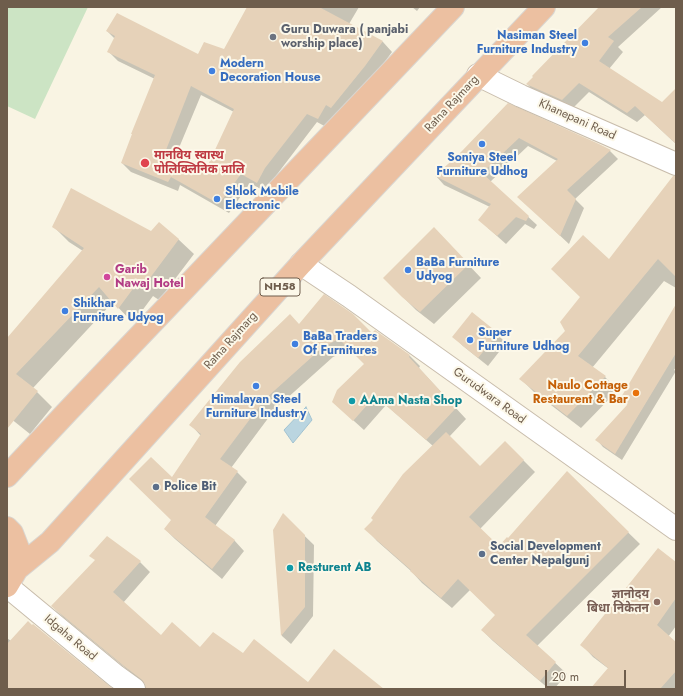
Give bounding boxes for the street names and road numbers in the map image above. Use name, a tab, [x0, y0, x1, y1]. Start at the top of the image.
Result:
street label: Ratna Rajmarg	[422, 73, 482, 135]
street label: Khanepani Road	[536, 97, 618, 143]
road number: NH58	[260, 278, 300, 296]
street label: Ratna Rajmarg	[201, 309, 261, 373]
street label: Gurudwara Road	[450, 365, 528, 427]
street label: Idgaha Road	[41, 612, 99, 664]

